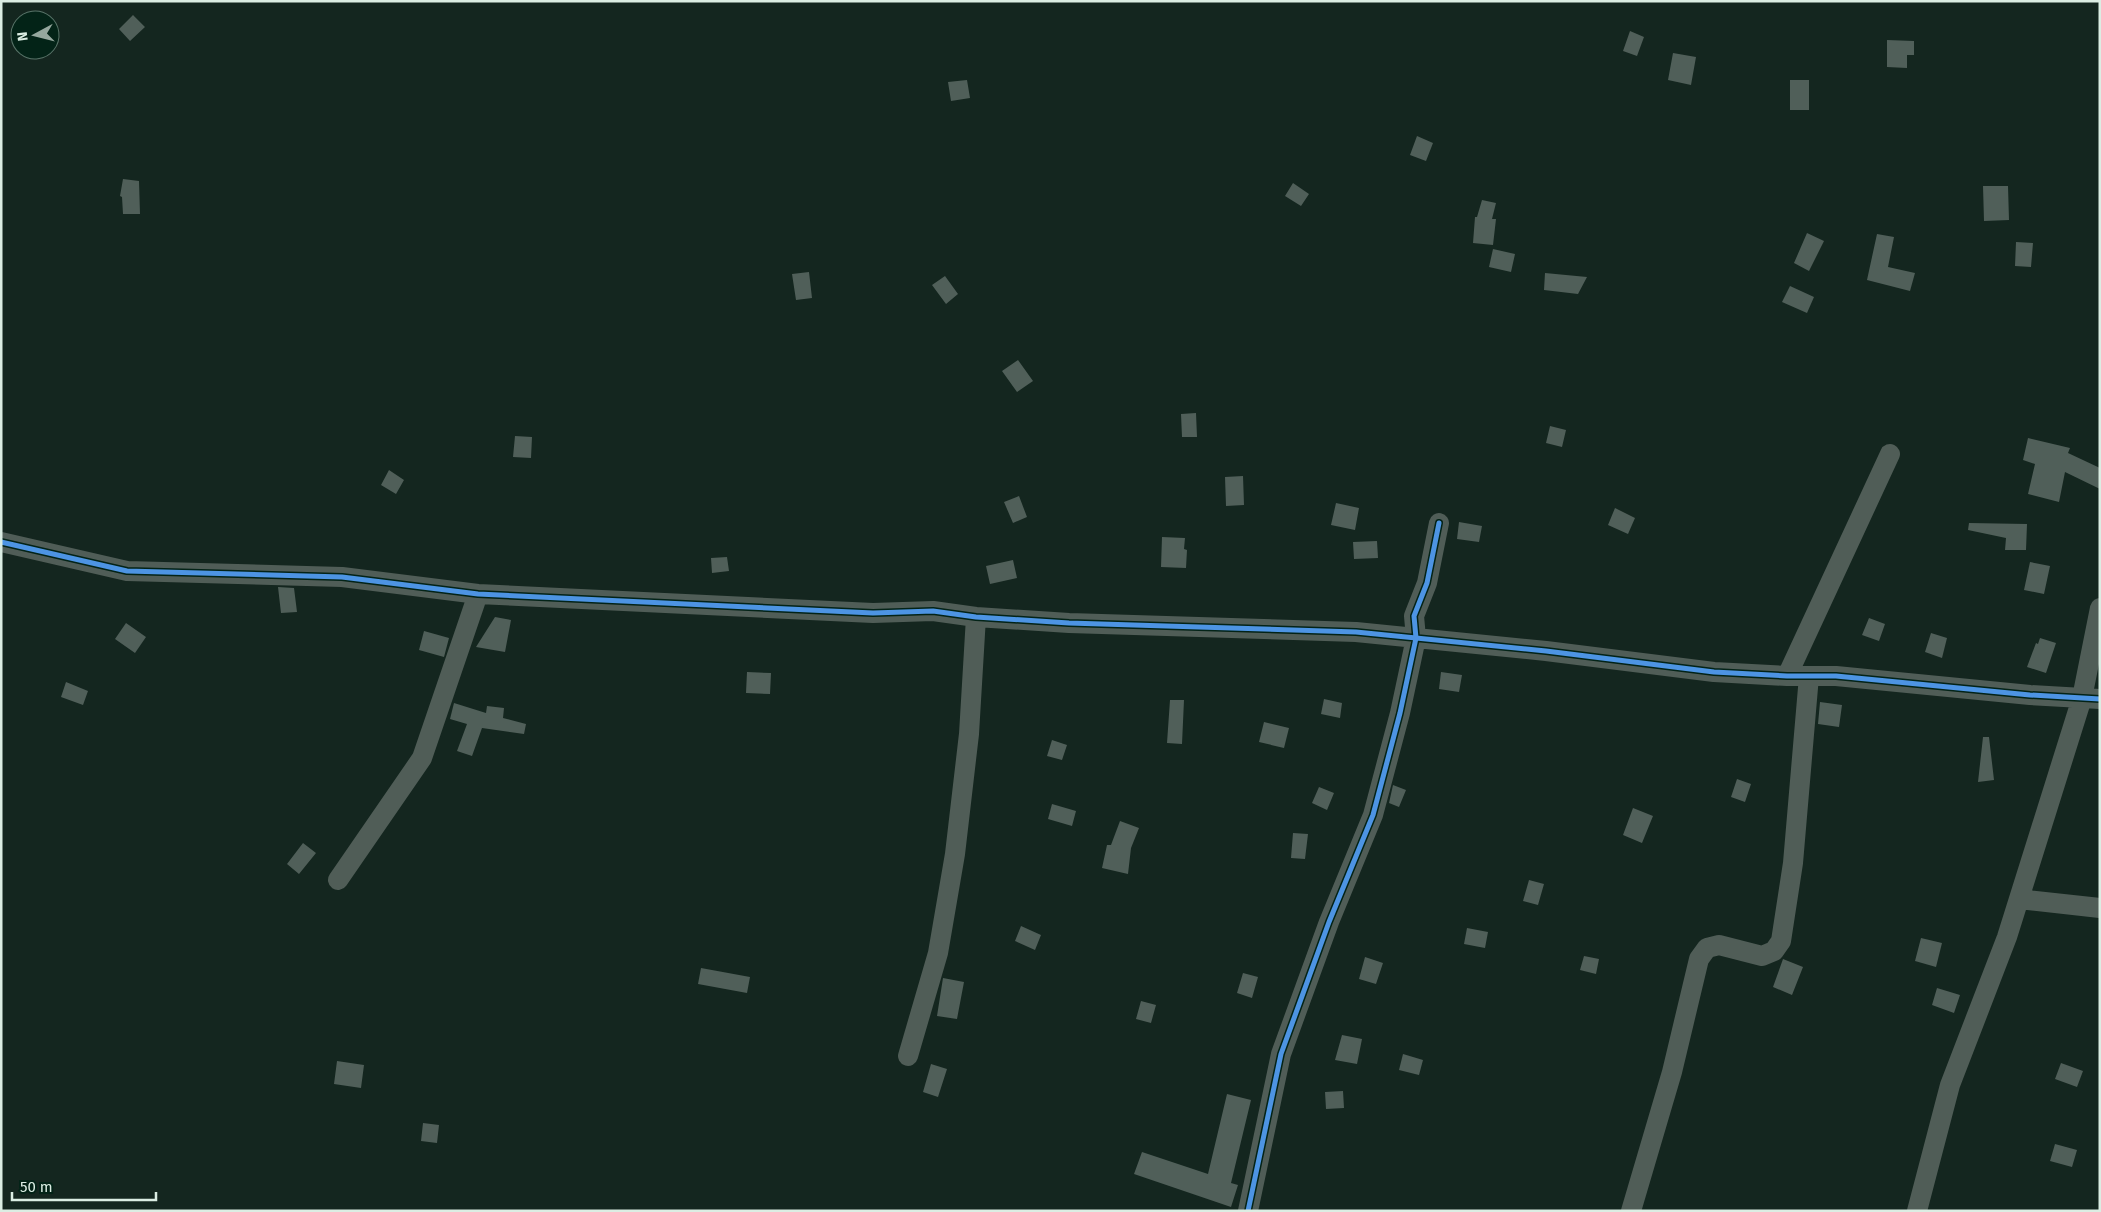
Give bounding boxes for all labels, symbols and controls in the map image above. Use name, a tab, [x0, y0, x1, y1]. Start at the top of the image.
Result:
north arrow	[10, 10, 60, 60]
text: N	[14, 31, 32, 42]
scale bar	[12, 1170, 156, 1202]
text: 50 m	[20, 1178, 53, 1196]

